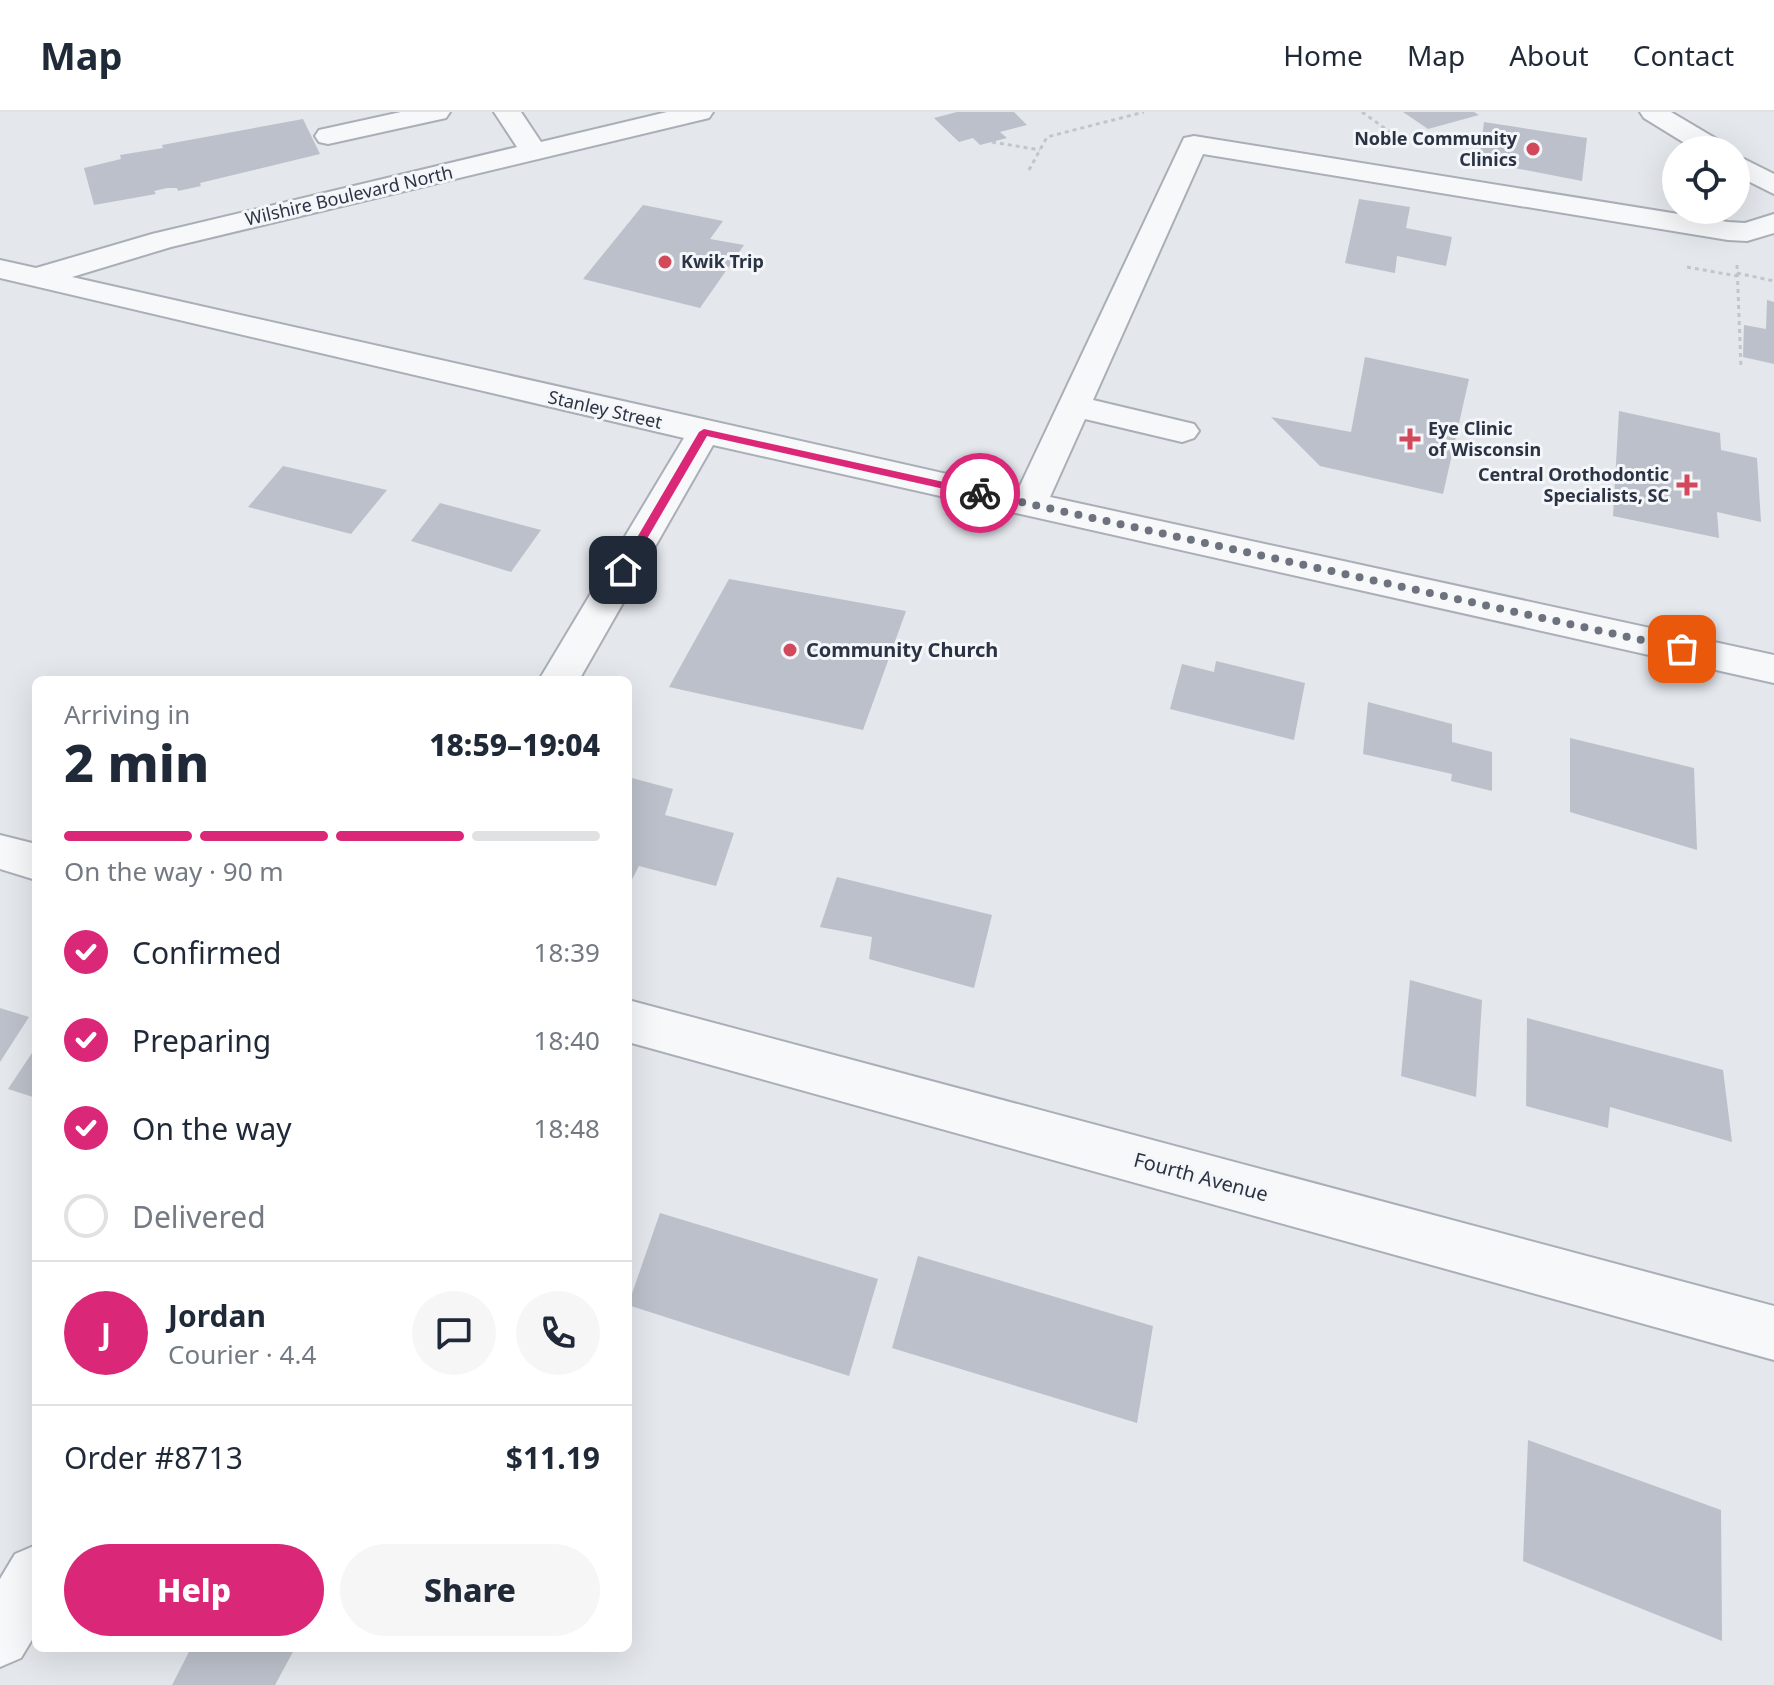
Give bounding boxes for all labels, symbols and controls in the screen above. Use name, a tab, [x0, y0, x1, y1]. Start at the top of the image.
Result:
text: Map	[40, 29, 123, 81]
text: Home	[1283, 36, 1363, 74]
text: Map	[1407, 36, 1465, 74]
text: About	[1509, 36, 1589, 74]
text: Contact	[1633, 36, 1734, 74]
place label: Noble Community Clinics	[1354, 126, 1518, 171]
map controls	[1662, 136, 1750, 224]
button: locate	[1662, 136, 1750, 224]
marker: Noble Community Clinics	[1524, 140, 1542, 158]
street label: Wilshire Boulevard North	[243, 159, 455, 231]
place label: Kwik Trip	[681, 249, 764, 273]
marker: Kwik Trip	[656, 253, 674, 271]
street label: Stanley Street	[546, 384, 665, 434]
place label: Eye Clinic of Wisconsin	[1428, 416, 1541, 461]
marker: Eye Clinic of Wisconsin	[1399, 428, 1421, 450]
courier	[940, 453, 1020, 533]
place label: Central Orothodontic Specialists, SC	[1478, 462, 1669, 507]
icon: bike	[958, 471, 1002, 515]
marker: Central Orothodontic Specialists, SC	[1676, 474, 1698, 496]
pin	[589, 536, 657, 604]
icon: home	[601, 548, 645, 592]
pin	[1648, 615, 1716, 683]
icon: bag	[1660, 627, 1704, 671]
place label: Community Church	[806, 636, 998, 663]
marker: Community Church	[781, 641, 799, 659]
text: Arriving in	[64, 696, 190, 732]
text: 18:59–19:04	[429, 724, 600, 765]
text: 2 min	[64, 726, 209, 797]
text: On the way · 90 m	[64, 853, 284, 889]
icon: check	[64, 930, 108, 974]
text: Confirmed	[132, 932, 282, 973]
text: 18:39	[534, 934, 600, 970]
icon: check	[64, 1018, 108, 1062]
text: Preparing	[132, 1020, 271, 1061]
text: 18:40	[534, 1022, 600, 1058]
icon: check	[64, 1106, 108, 1150]
text: On the way	[132, 1108, 292, 1149]
text: 18:48	[534, 1110, 600, 1146]
street label: Fourth Avenue	[1131, 1146, 1271, 1207]
text: Delivered	[132, 1196, 266, 1237]
button: chat	[412, 1291, 496, 1375]
button: phone	[516, 1291, 600, 1375]
text: Jordan	[168, 1295, 266, 1336]
text: J	[101, 1313, 111, 1354]
text: Courier · 4.4	[168, 1336, 316, 1372]
text: Order #8713	[64, 1437, 243, 1478]
text: $11.19	[506, 1437, 600, 1478]
button: Help	[64, 1544, 324, 1636]
button: Share	[340, 1544, 600, 1636]

